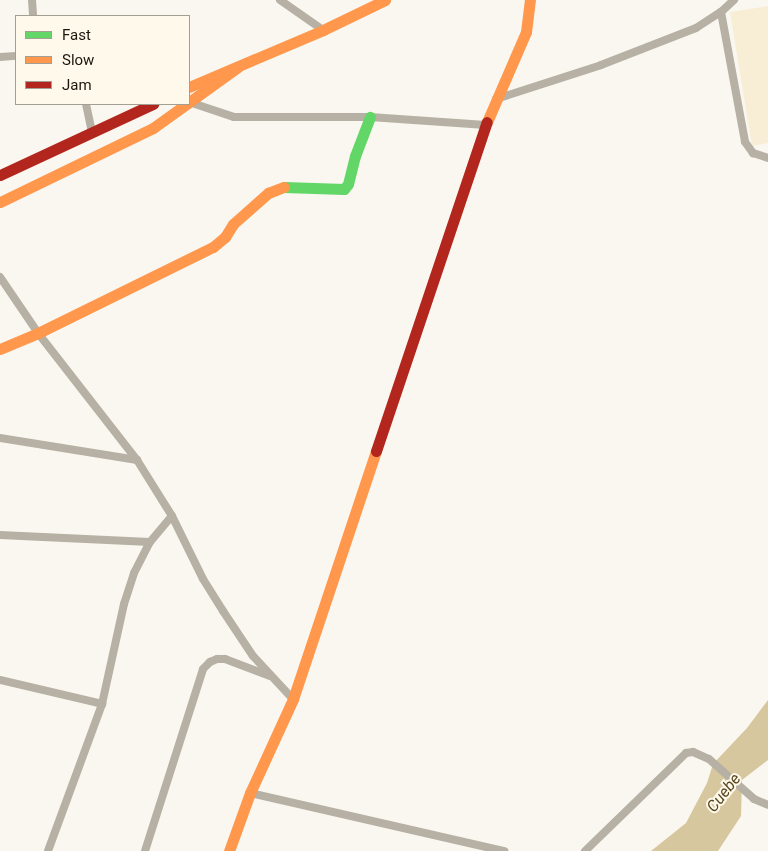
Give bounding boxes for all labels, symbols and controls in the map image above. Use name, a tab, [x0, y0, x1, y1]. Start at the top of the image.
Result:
legend	[15, 15, 190, 105]
text: Fast	[62, 26, 91, 44]
text: Slow	[62, 51, 94, 69]
text: Jam	[62, 76, 92, 94]
water label: Cuebe	[703, 770, 745, 816]

